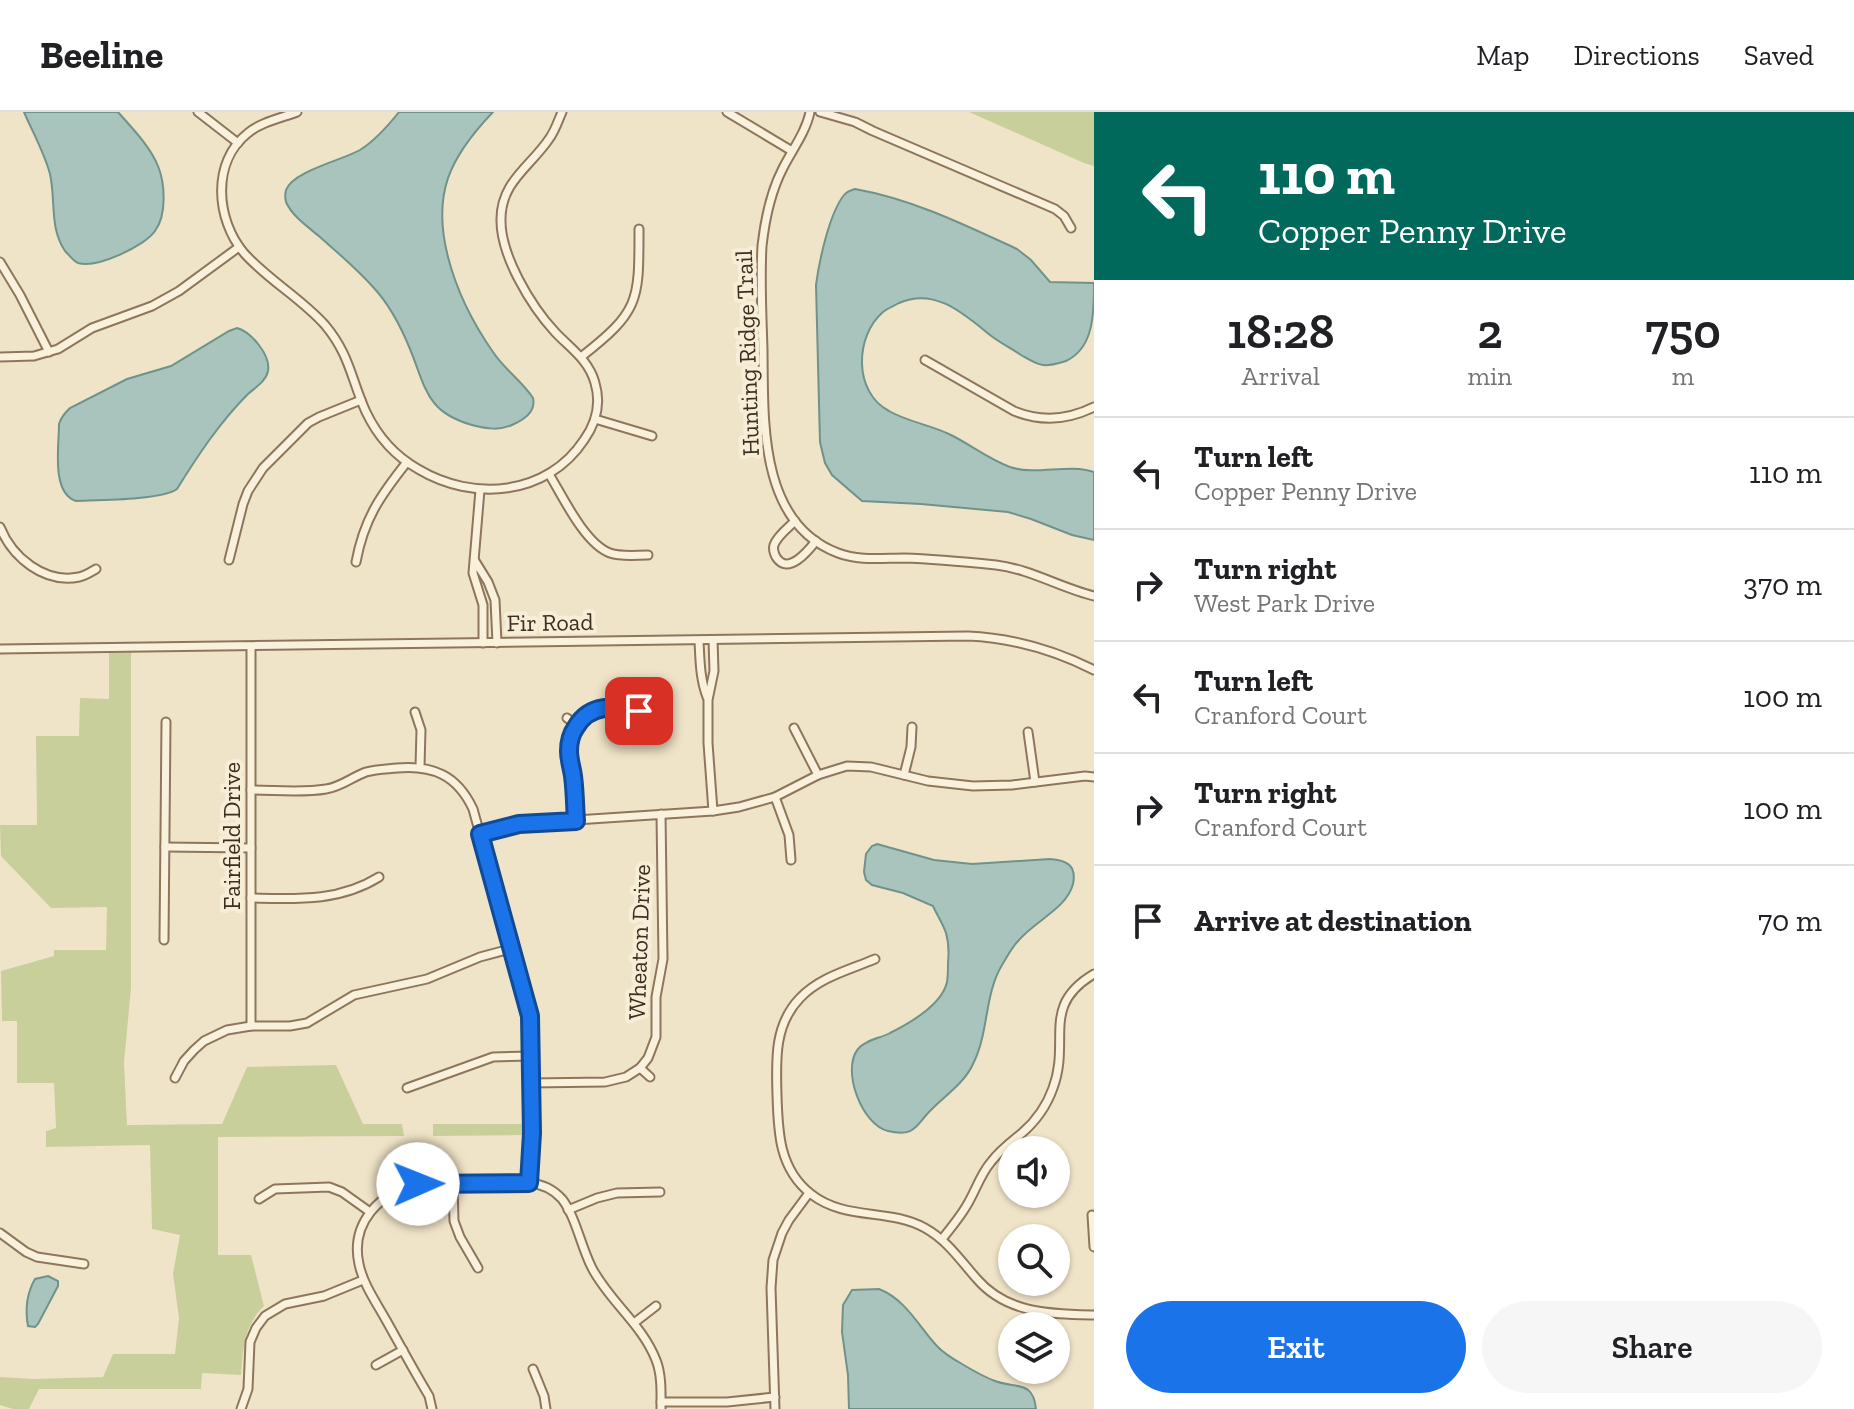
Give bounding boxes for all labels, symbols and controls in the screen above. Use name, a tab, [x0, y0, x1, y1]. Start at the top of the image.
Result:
text: Beeline	[40, 32, 163, 78]
text: Map	[1476, 39, 1529, 72]
text: Directions	[1573, 39, 1700, 72]
text: Saved	[1744, 39, 1814, 72]
text: 110 m	[1258, 141, 1395, 208]
icon: left	[1126, 144, 1230, 248]
text: Copper Penny Drive	[1258, 209, 1567, 252]
street label: Hunting Ridge Trail	[729, 249, 765, 457]
text: 18:28	[1227, 303, 1335, 360]
text: 2	[1477, 303, 1503, 360]
text: 750	[1645, 303, 1721, 360]
text: Arrival	[1242, 360, 1320, 392]
text: min	[1468, 360, 1512, 392]
text: m	[1672, 360, 1694, 392]
text: Turn left	[1194, 439, 1313, 475]
icon: left	[1126, 451, 1170, 495]
text: 110 m	[1749, 455, 1822, 491]
text: Copper Penny Drive	[1194, 475, 1417, 507]
text: Turn right	[1194, 551, 1336, 587]
icon: right	[1126, 563, 1170, 607]
text: 370 m	[1743, 567, 1822, 603]
text: West Park Drive	[1194, 587, 1375, 619]
street label: Fir Road	[506, 607, 594, 637]
text: Turn left	[1194, 663, 1313, 699]
icon: left	[1126, 675, 1170, 719]
pin	[605, 677, 673, 745]
text: 100 m	[1743, 679, 1822, 715]
icon: arrive	[617, 689, 661, 733]
text: Cranford Court	[1194, 699, 1367, 731]
street label: Fairfield Drive	[217, 762, 246, 910]
text: Turn right	[1194, 775, 1336, 811]
icon: right	[1126, 787, 1170, 831]
text: 100 m	[1743, 791, 1822, 827]
text: Cranford Court	[1194, 811, 1367, 843]
street label: Wheaton Drive	[622, 864, 656, 1020]
icon: arrive	[1126, 899, 1170, 943]
text: Arrive at destination	[1194, 903, 1471, 939]
text: 70 m	[1758, 903, 1822, 939]
map controls	[998, 1136, 1070, 1384]
button: sound	[998, 1136, 1070, 1208]
position arrow	[376, 1142, 460, 1226]
button: search	[998, 1224, 1070, 1296]
button: Exit	[1126, 1301, 1466, 1393]
button: Share	[1482, 1301, 1822, 1393]
button: layers	[998, 1312, 1070, 1384]

